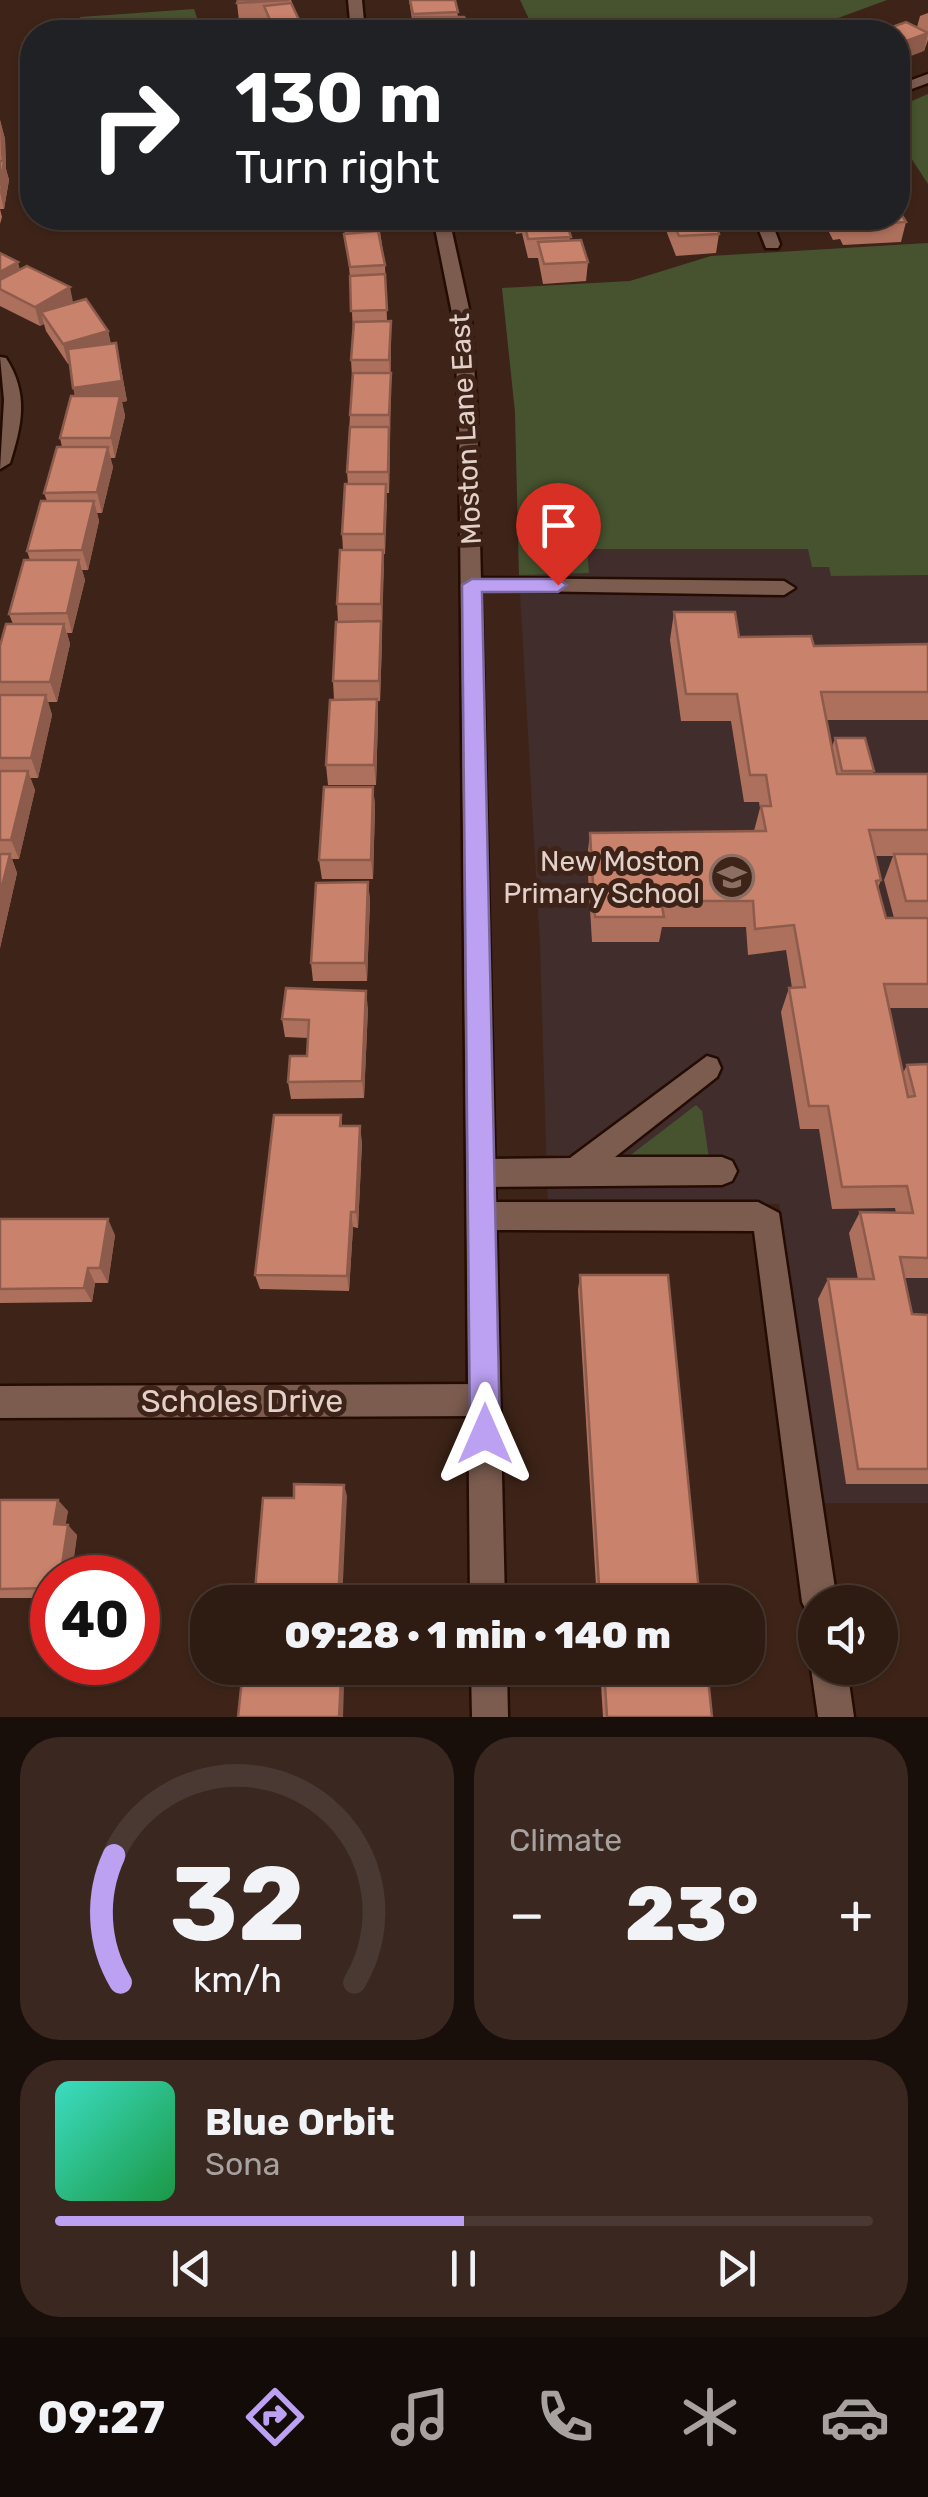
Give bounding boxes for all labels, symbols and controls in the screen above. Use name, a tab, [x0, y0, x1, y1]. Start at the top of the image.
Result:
text: 130 m	[235, 57, 443, 140]
icon: right	[70, 60, 200, 190]
text: Turn right	[235, 141, 439, 194]
street label: Moston Lane East	[443, 312, 488, 546]
pin	[516, 483, 601, 586]
icon: arrive	[531, 498, 586, 553]
place label: New Moston Primary School	[503, 845, 700, 910]
school or university icon: New Moston Primary School	[709, 854, 755, 900]
street label: Scholes Drive	[141, 1382, 343, 1420]
position arrow	[433, 1382, 537, 1486]
speed limit sign: 40	[30, 1555, 160, 1685]
map controls	[798, 1585, 898, 1685]
button: sound	[798, 1585, 898, 1685]
text: 09:28 · 1 min · 140 m	[284, 1612, 671, 1658]
text: Climate	[509, 1821, 622, 1859]
text: 32	[169, 1843, 305, 1966]
text: 23°	[625, 1870, 759, 1959]
text: −	[509, 1882, 545, 1947]
text: +	[839, 1882, 873, 1947]
text: km/h	[192, 1959, 282, 2001]
text: Blue Orbit	[205, 2099, 395, 2145]
text: Sona	[205, 2145, 280, 2183]
icon: previous	[164, 2241, 219, 2296]
icon: pause	[436, 2241, 491, 2296]
icon: next	[709, 2241, 764, 2296]
icon: directions	[240, 2382, 310, 2452]
icon: music	[385, 2382, 455, 2452]
icon: phone	[530, 2382, 600, 2452]
icon: climate	[675, 2382, 745, 2452]
icon: car	[820, 2382, 890, 2452]
text: 09:27	[38, 2391, 165, 2444]

